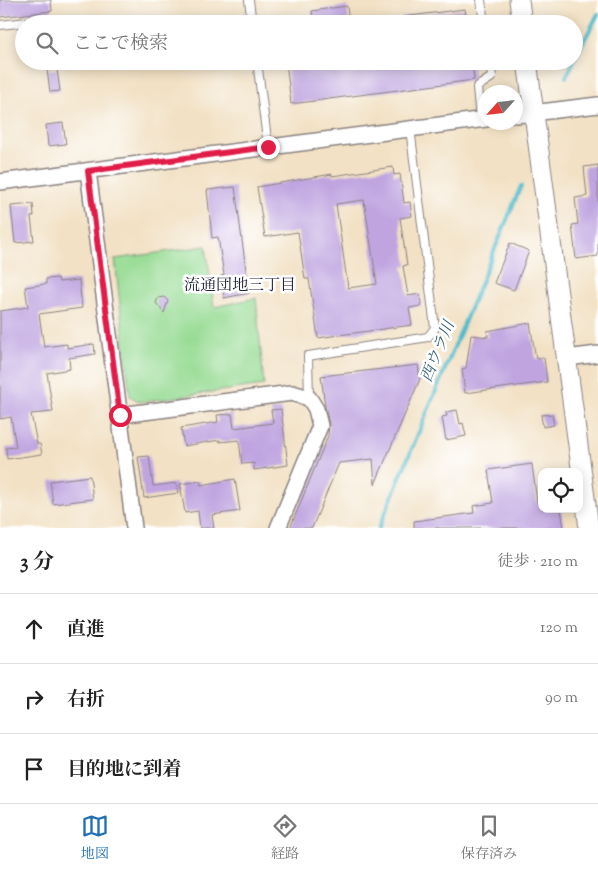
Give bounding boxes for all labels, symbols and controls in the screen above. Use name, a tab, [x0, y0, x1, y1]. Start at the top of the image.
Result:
search box	[15, 15, 583, 70]
icon: search	[33, 29, 61, 57]
text: ここで検索	[73, 31, 168, 58]
north arrow	[478, 85, 523, 130]
route end	[257, 136, 280, 159]
district label: 流通団地三丁目	[184, 275, 296, 298]
water label: 西ウラ川	[416, 316, 462, 386]
route start	[109, 404, 132, 427]
map controls	[538, 468, 583, 513]
button: locate	[538, 468, 583, 513]
text: 3 分	[20, 548, 54, 578]
text: 徒歩 · 210 m	[497, 551, 578, 574]
icon: ahead	[20, 615, 48, 643]
text: 直進	[67, 617, 105, 644]
text: 120 m	[540, 617, 578, 640]
icon: right	[20, 685, 48, 713]
text: 右折	[67, 687, 105, 714]
text: 90 m	[545, 687, 578, 710]
icon: arrive	[20, 755, 48, 783]
text: 目的地に到着	[67, 757, 181, 784]
tab: 地図	[81, 812, 109, 865]
tab: 経路	[271, 812, 299, 865]
tab: 保存済み	[461, 812, 517, 865]

